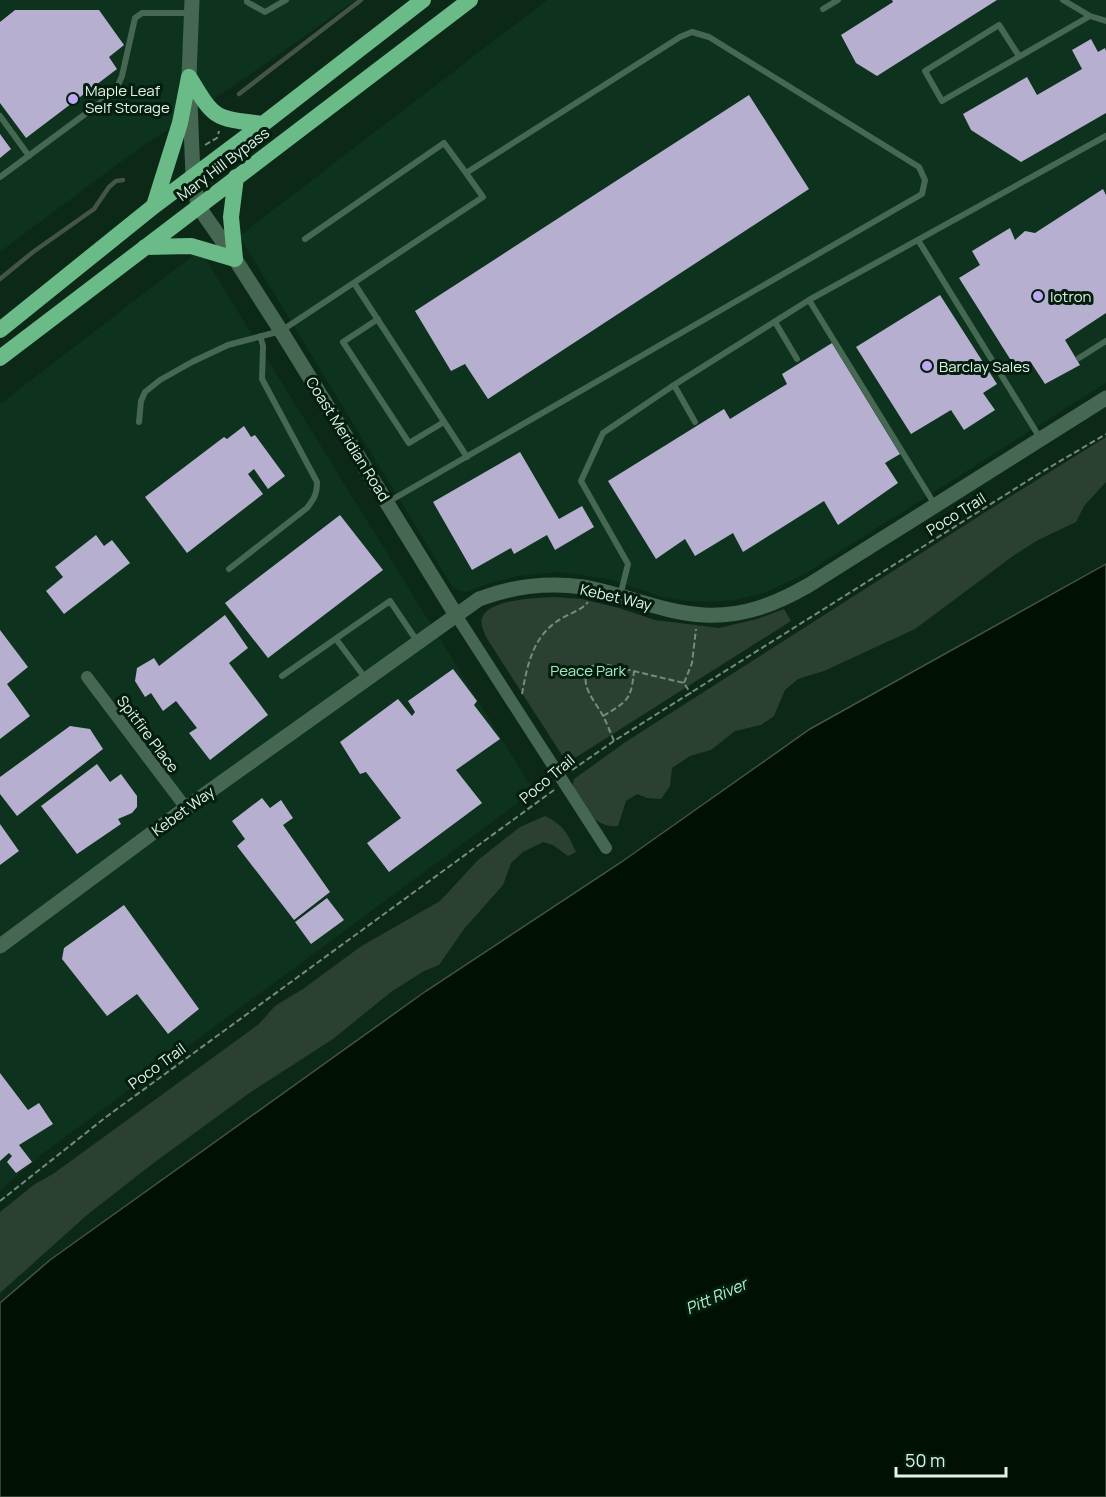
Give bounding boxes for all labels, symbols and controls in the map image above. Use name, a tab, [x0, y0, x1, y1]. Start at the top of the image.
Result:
place label: Maple Leaf Self Storage	[85, 80, 170, 118]
marker: Maple Leaf Self Storage	[66, 92, 80, 106]
street label: Mary Hill Bypass	[172, 122, 274, 206]
place label: Iotron	[1050, 286, 1092, 307]
marker: Iotron	[1031, 289, 1045, 303]
place label: Barclay Sales	[939, 356, 1030, 377]
marker: Barclay Sales	[920, 359, 934, 373]
street label: Coast Meridian Road	[301, 373, 395, 505]
street label: Poco Trail	[922, 487, 990, 541]
street label: Kebet Way	[578, 579, 654, 615]
park label: Peace Park	[550, 660, 626, 681]
street label: Spitfire Place	[112, 691, 184, 777]
street label: Poco Trail	[515, 750, 579, 808]
street label: Kebet Way	[147, 781, 219, 841]
street label: Poco Trail	[124, 1038, 190, 1094]
water label: Pitt River	[682, 1272, 752, 1319]
scale bar	[896, 1440, 1006, 1478]
text: 50 m	[905, 1448, 945, 1472]

